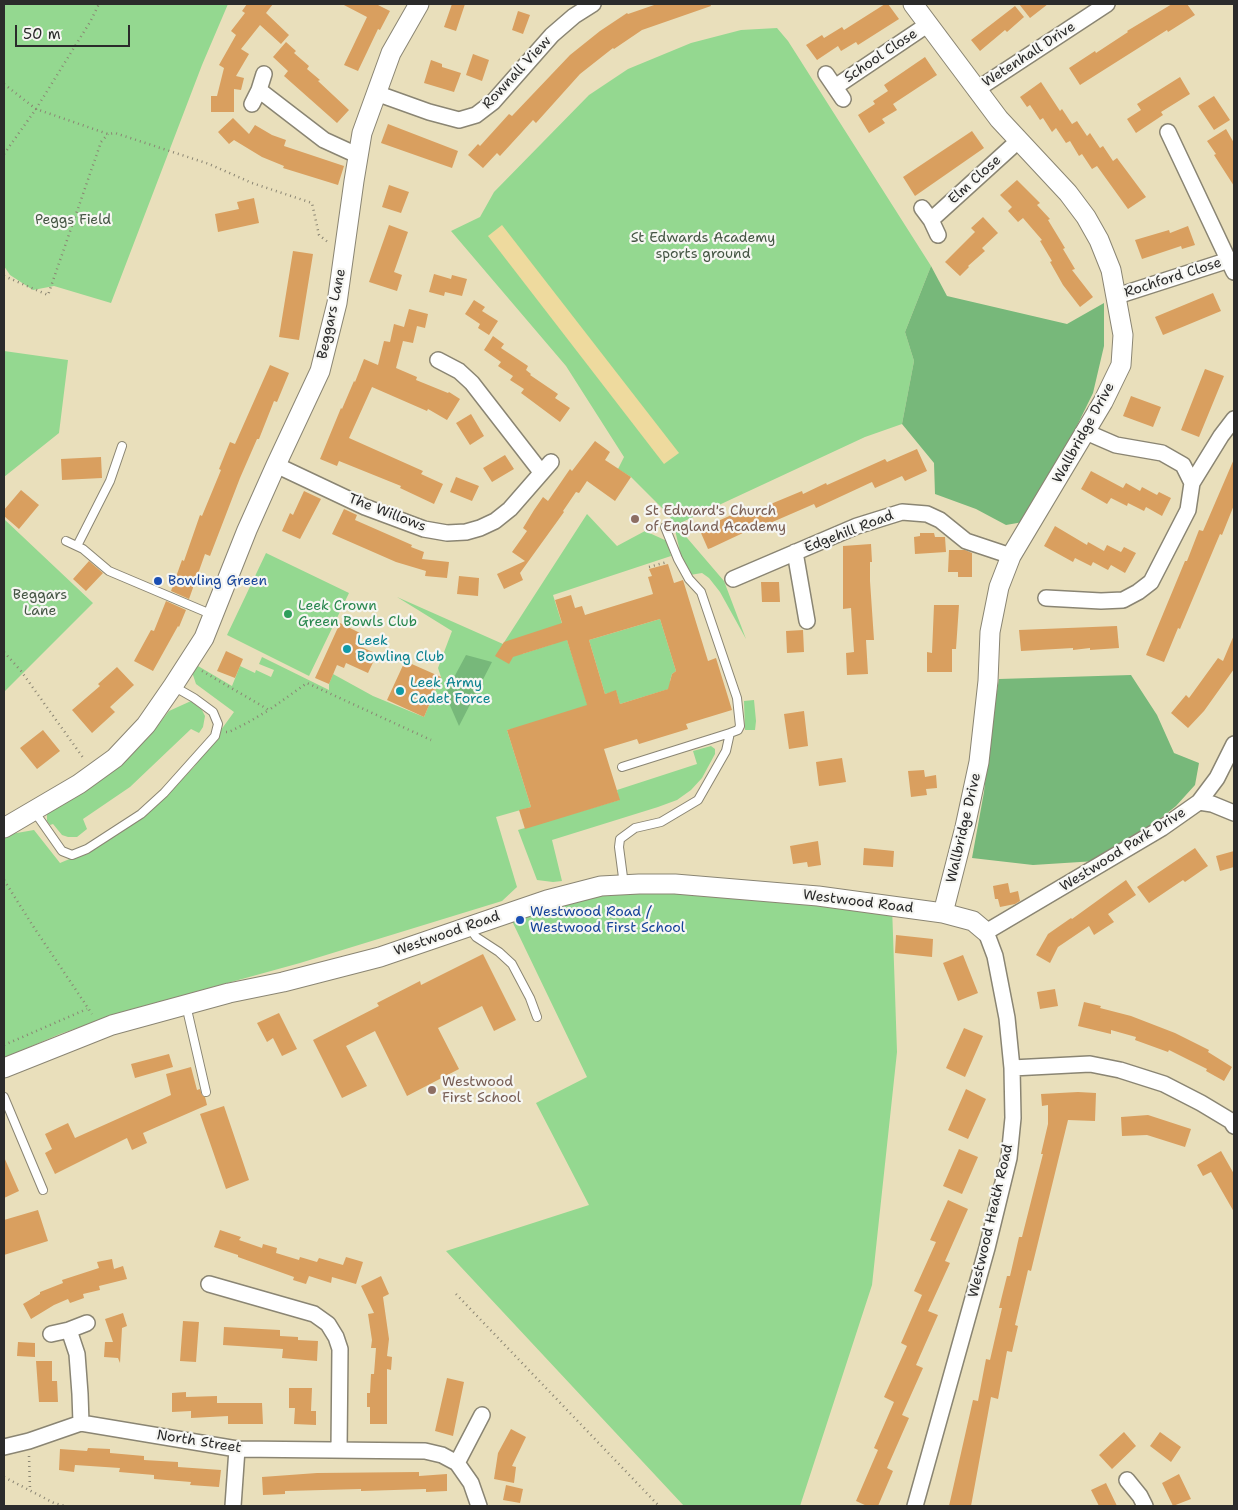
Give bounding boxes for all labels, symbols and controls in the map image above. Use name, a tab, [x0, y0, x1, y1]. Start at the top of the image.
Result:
scale bar	[18, 15, 132, 47]
street label: Wetenhall Drive	[979, 19, 1079, 91]
text: 50 m	[23, 24, 61, 44]
street label: School Close	[841, 25, 921, 87]
street label: Rownall View	[479, 33, 555, 113]
street label: Elm Close	[945, 152, 1005, 208]
park label: Peggs Field	[35, 212, 111, 228]
park label: St Edwards Academy sports ground	[631, 230, 775, 262]
street label: Rochford Close	[1122, 254, 1224, 302]
street label: Beggars Lane	[314, 267, 350, 361]
street label: Wallbridge Drive	[1049, 380, 1119, 486]
street label: The Willows	[346, 490, 428, 536]
place label: St Edward's Church of England Academy	[645, 503, 786, 536]
street label: Edgehill Road	[802, 507, 896, 557]
marker: St Edward's Church of England Academy	[629, 513, 641, 525]
place label: Bowling Green	[168, 573, 267, 589]
marker: Bowling Green	[152, 575, 164, 587]
park label: Beggars Lane	[13, 587, 67, 620]
place label: Leek Crown Green Bowls Club	[298, 598, 417, 630]
marker: Leek Crown Green Bowls Club	[282, 608, 294, 620]
place label: Leek Bowling Club	[357, 633, 444, 666]
marker: Leek Bowling Club	[341, 643, 353, 655]
place label: Leek Army Cadet Force	[410, 675, 491, 708]
marker: Leek Army Cadet Force	[394, 685, 406, 697]
street label: Wallbridge Drive	[943, 771, 985, 885]
street label: Westwood Park Drive	[1057, 804, 1189, 896]
street label: Westwood Road	[802, 887, 914, 917]
place label: Westwood Road / Westwood First School	[530, 904, 685, 936]
street label: Westwood Road	[392, 908, 502, 960]
marker: Westwood Road / Westwood First School	[514, 914, 526, 926]
place label: Westwood First School	[442, 1074, 521, 1106]
marker: Westwood First School	[426, 1084, 438, 1096]
street label: Westwood Heath Road	[965, 1143, 1017, 1299]
street label: North Street	[155, 1427, 243, 1457]

